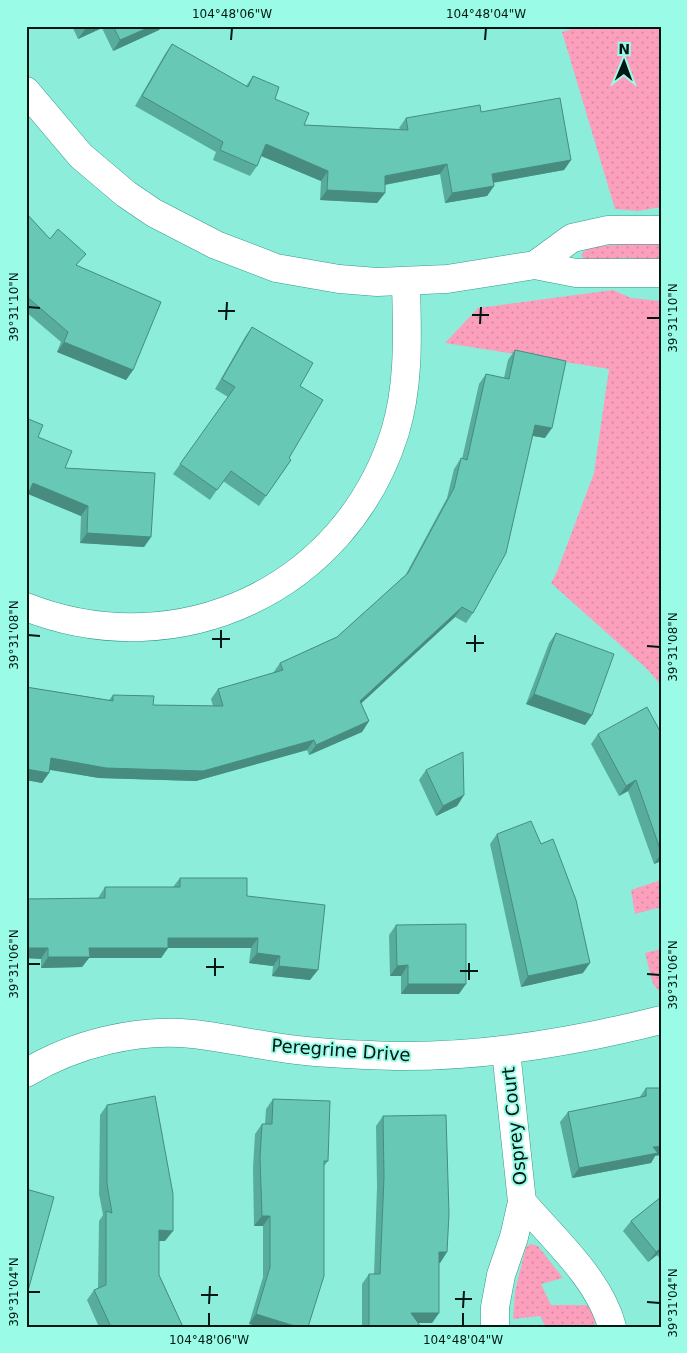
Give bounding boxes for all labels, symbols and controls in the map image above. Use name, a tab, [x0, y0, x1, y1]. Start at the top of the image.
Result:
text: 104°48'06"W	[192, 7, 272, 21]
text: 104°48'04"W	[446, 7, 526, 21]
north arrow	[600, 38, 650, 88]
text: N	[618, 41, 630, 57]
text: 39°31'10"N	[7, 272, 21, 342]
text: 39°31'10"N	[666, 283, 680, 353]
text: 39°31'08"N	[7, 600, 21, 670]
text: 39°31'08"N	[666, 612, 680, 682]
text: 39°31'06"N	[7, 929, 21, 999]
text: 39°31'06"N	[666, 940, 680, 1010]
street label: Peregrine Drive	[271, 1035, 411, 1065]
street label: Osprey Court	[497, 1066, 531, 1186]
text: 39°31'04"N	[7, 1257, 21, 1327]
text: 39°31'04"N	[666, 1268, 680, 1338]
text: 104°48'06"W	[169, 1333, 249, 1347]
text: 104°48'04"W	[423, 1333, 503, 1347]

